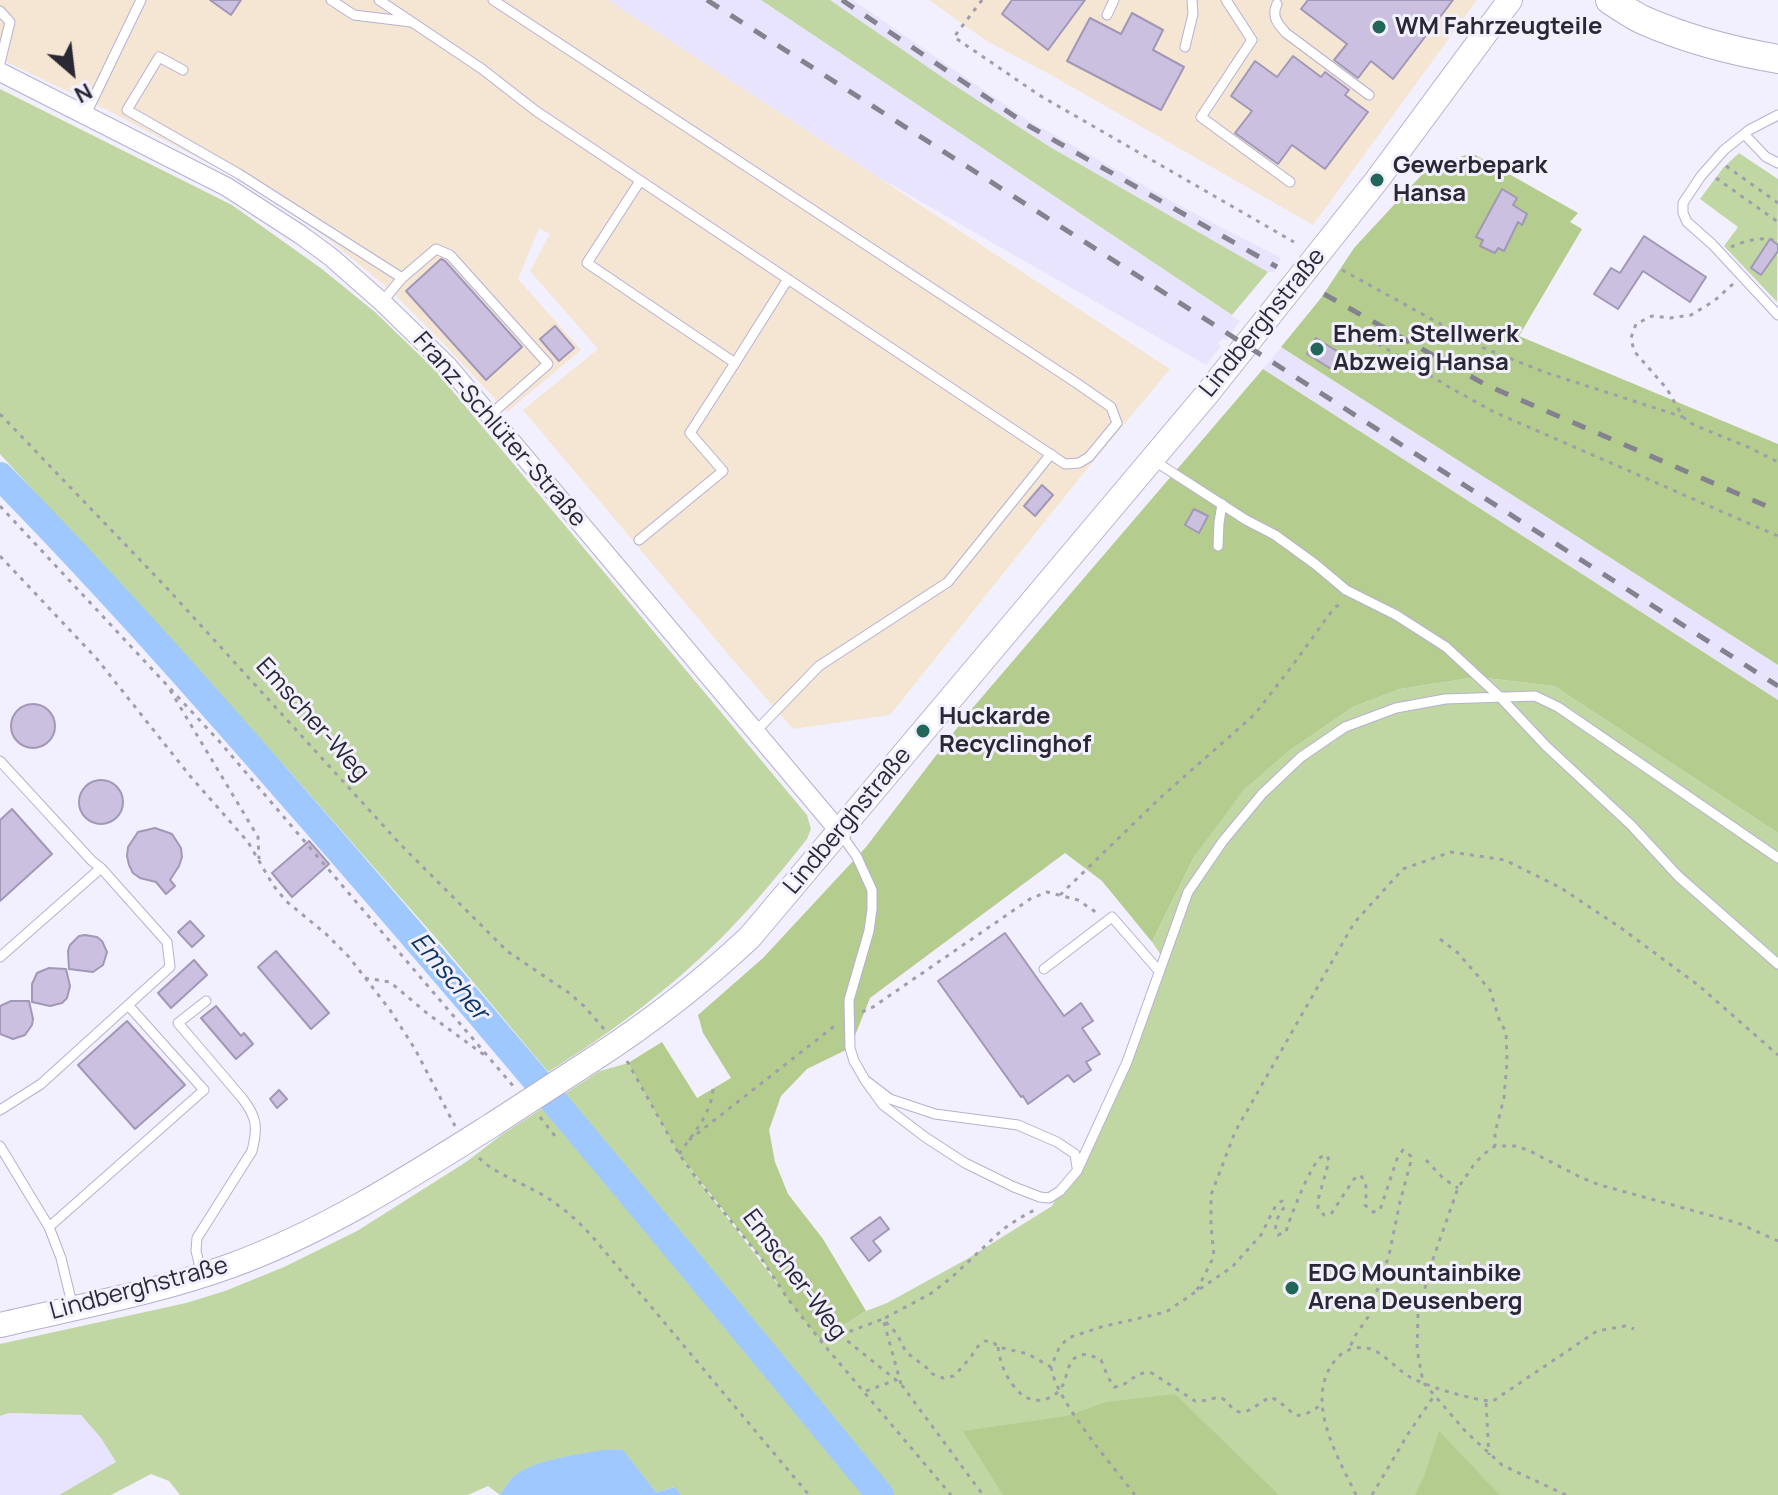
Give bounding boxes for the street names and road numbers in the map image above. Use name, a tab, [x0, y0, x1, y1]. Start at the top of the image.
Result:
street label: Lindberghstraße	[1194, 243, 1332, 403]
street label: Franz-Schlüter-Straße	[406, 327, 592, 533]
street label: Emscher-Weg	[249, 653, 375, 787]
street label: Lindberghstraße	[778, 742, 918, 900]
street label: Emscher-Weg	[736, 1204, 852, 1346]
street label: Lindberghstraße	[47, 1251, 231, 1327]

